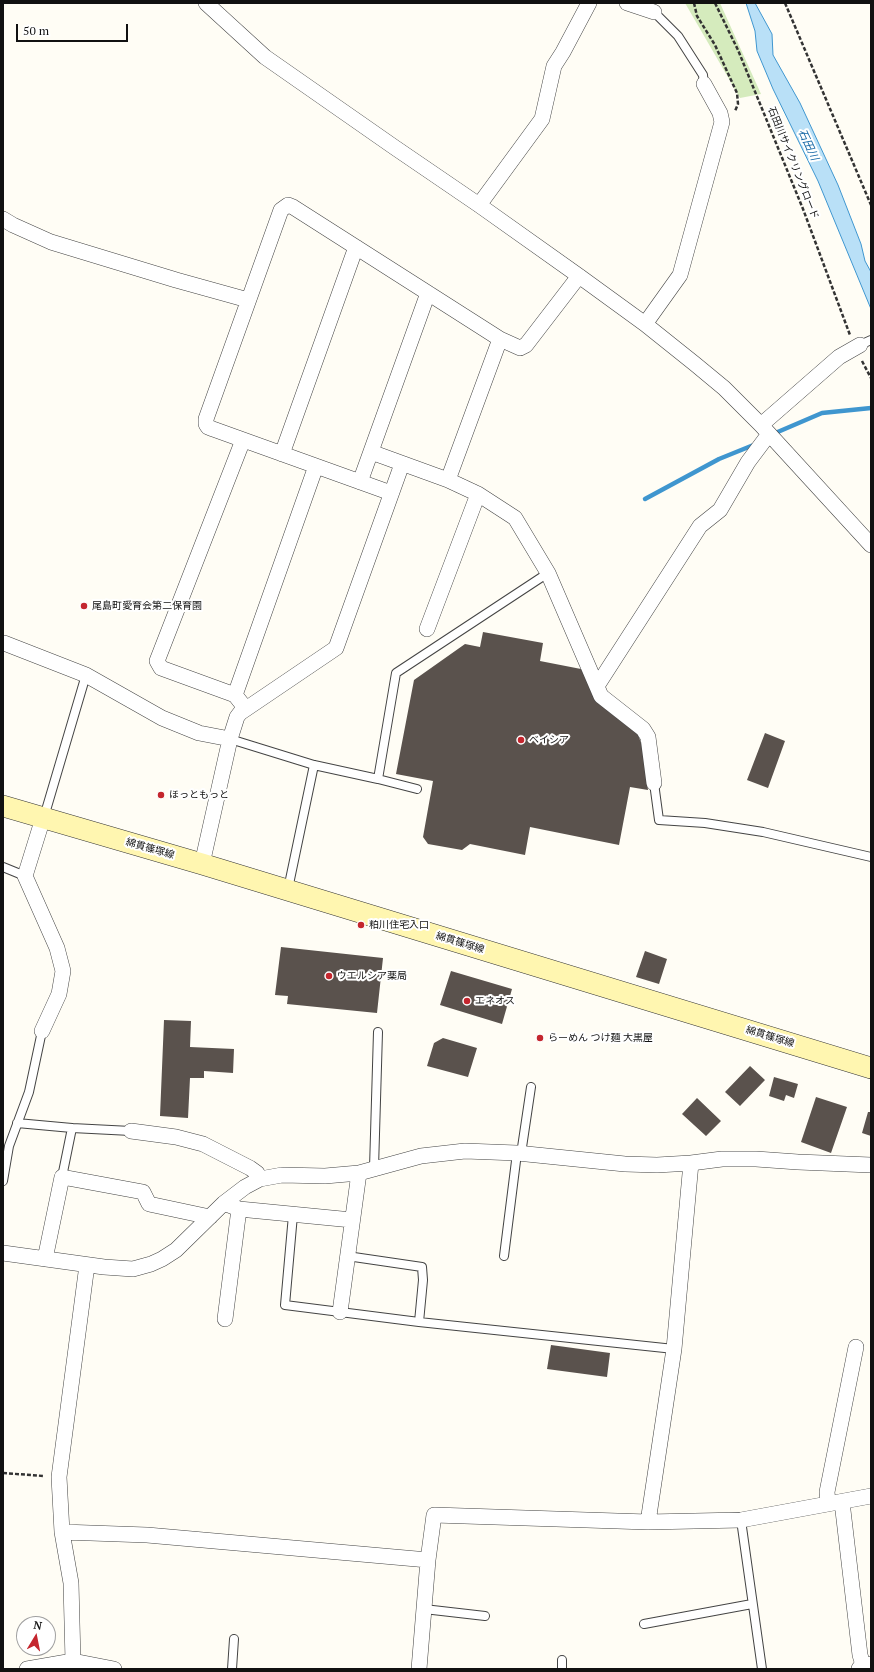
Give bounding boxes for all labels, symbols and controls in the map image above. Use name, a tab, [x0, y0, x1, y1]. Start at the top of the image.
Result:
scale bar	[18, 16, 130, 42]
text: 50 m	[23, 23, 49, 38]
street label: 石田川サイクリングロード	[765, 105, 821, 221]
water label: 石田川	[795, 127, 821, 163]
place label: 尾島町愛育会第二保育園	[92, 600, 202, 612]
marker: 尾島町愛育会第二保育園	[79, 601, 89, 611]
place label: ベイシア	[529, 734, 569, 746]
marker: ベイシア	[516, 735, 526, 745]
place label: ほっともっと	[169, 789, 229, 801]
marker: ほっともっと	[156, 790, 166, 800]
street label: 綿貫篠塚線	[124, 836, 176, 862]
place label: 粕川住宅入口	[369, 919, 429, 931]
marker: 粕川住宅入口	[356, 920, 366, 930]
street label: 綿貫篠塚線	[434, 930, 486, 956]
place label: ウエルシア薬局	[337, 970, 407, 982]
marker: ウエルシア薬局	[324, 971, 334, 981]
place label: エネオス	[475, 995, 515, 1007]
marker: エネオス	[462, 996, 472, 1006]
street label: 綿貫篠塚線	[744, 1024, 796, 1050]
place label: らーめん つけ麺 大黒屋	[548, 1032, 653, 1044]
marker: らーめん つけ麺 大黒屋	[535, 1033, 545, 1043]
north arrow	[16, 1616, 56, 1656]
text: N	[33, 1618, 43, 1633]

